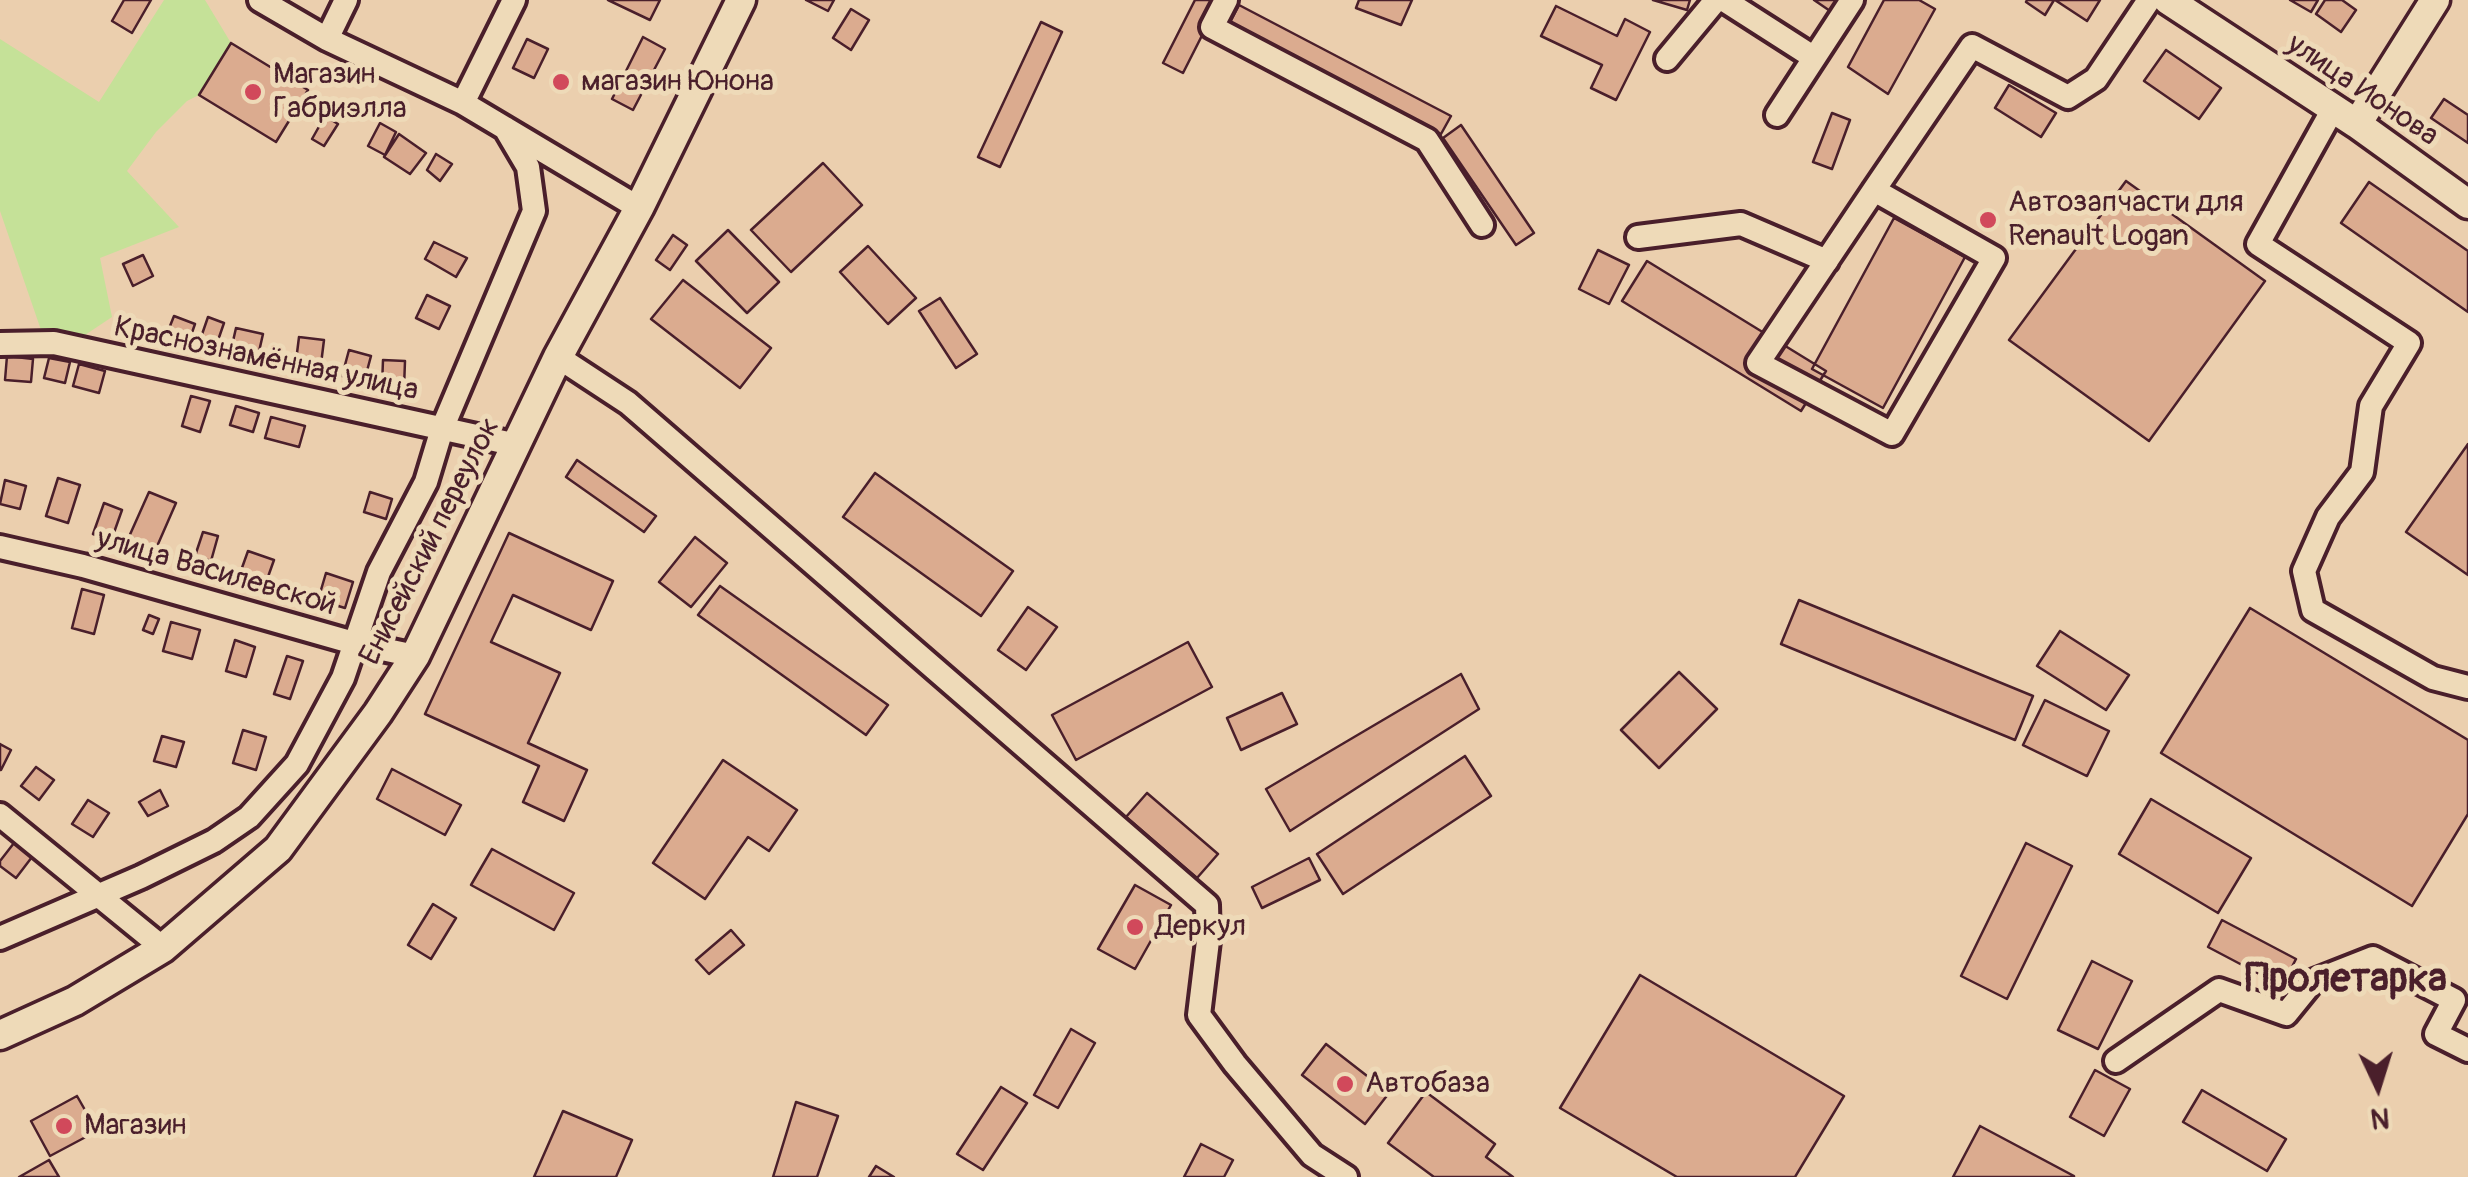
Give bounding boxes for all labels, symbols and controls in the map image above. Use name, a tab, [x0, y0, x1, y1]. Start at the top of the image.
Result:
street label: улица Ионова	[2279, 27, 2445, 155]
place label: Магазин Габриэлла	[273, 57, 407, 128]
place label: магазин Юнона	[581, 64, 774, 100]
marker: магазин Юнона	[550, 71, 572, 93]
marker: Магазин Габриэлла	[242, 81, 264, 103]
place label: Автозапчасти для Renault Logan	[2008, 185, 2244, 256]
marker: Автозапчасти для Renault Logan	[1977, 209, 1999, 231]
street label: Краснознамённая улица	[111, 310, 421, 410]
street label: Енисейский переулок	[353, 412, 509, 672]
street label: улица Василевской	[92, 522, 340, 624]
place label: Деркул	[1155, 909, 1246, 945]
marker: Деркул	[1124, 916, 1146, 938]
district label: Пролетарка	[2245, 957, 2447, 1005]
north arrow	[2328, 1037, 2428, 1137]
place label: Автобаза	[1365, 1066, 1490, 1102]
marker: Автобаза	[1334, 1073, 1356, 1095]
text: N	[2369, 1099, 2391, 1136]
place label: Магазин	[84, 1108, 187, 1144]
marker: Магазин	[53, 1115, 75, 1137]

